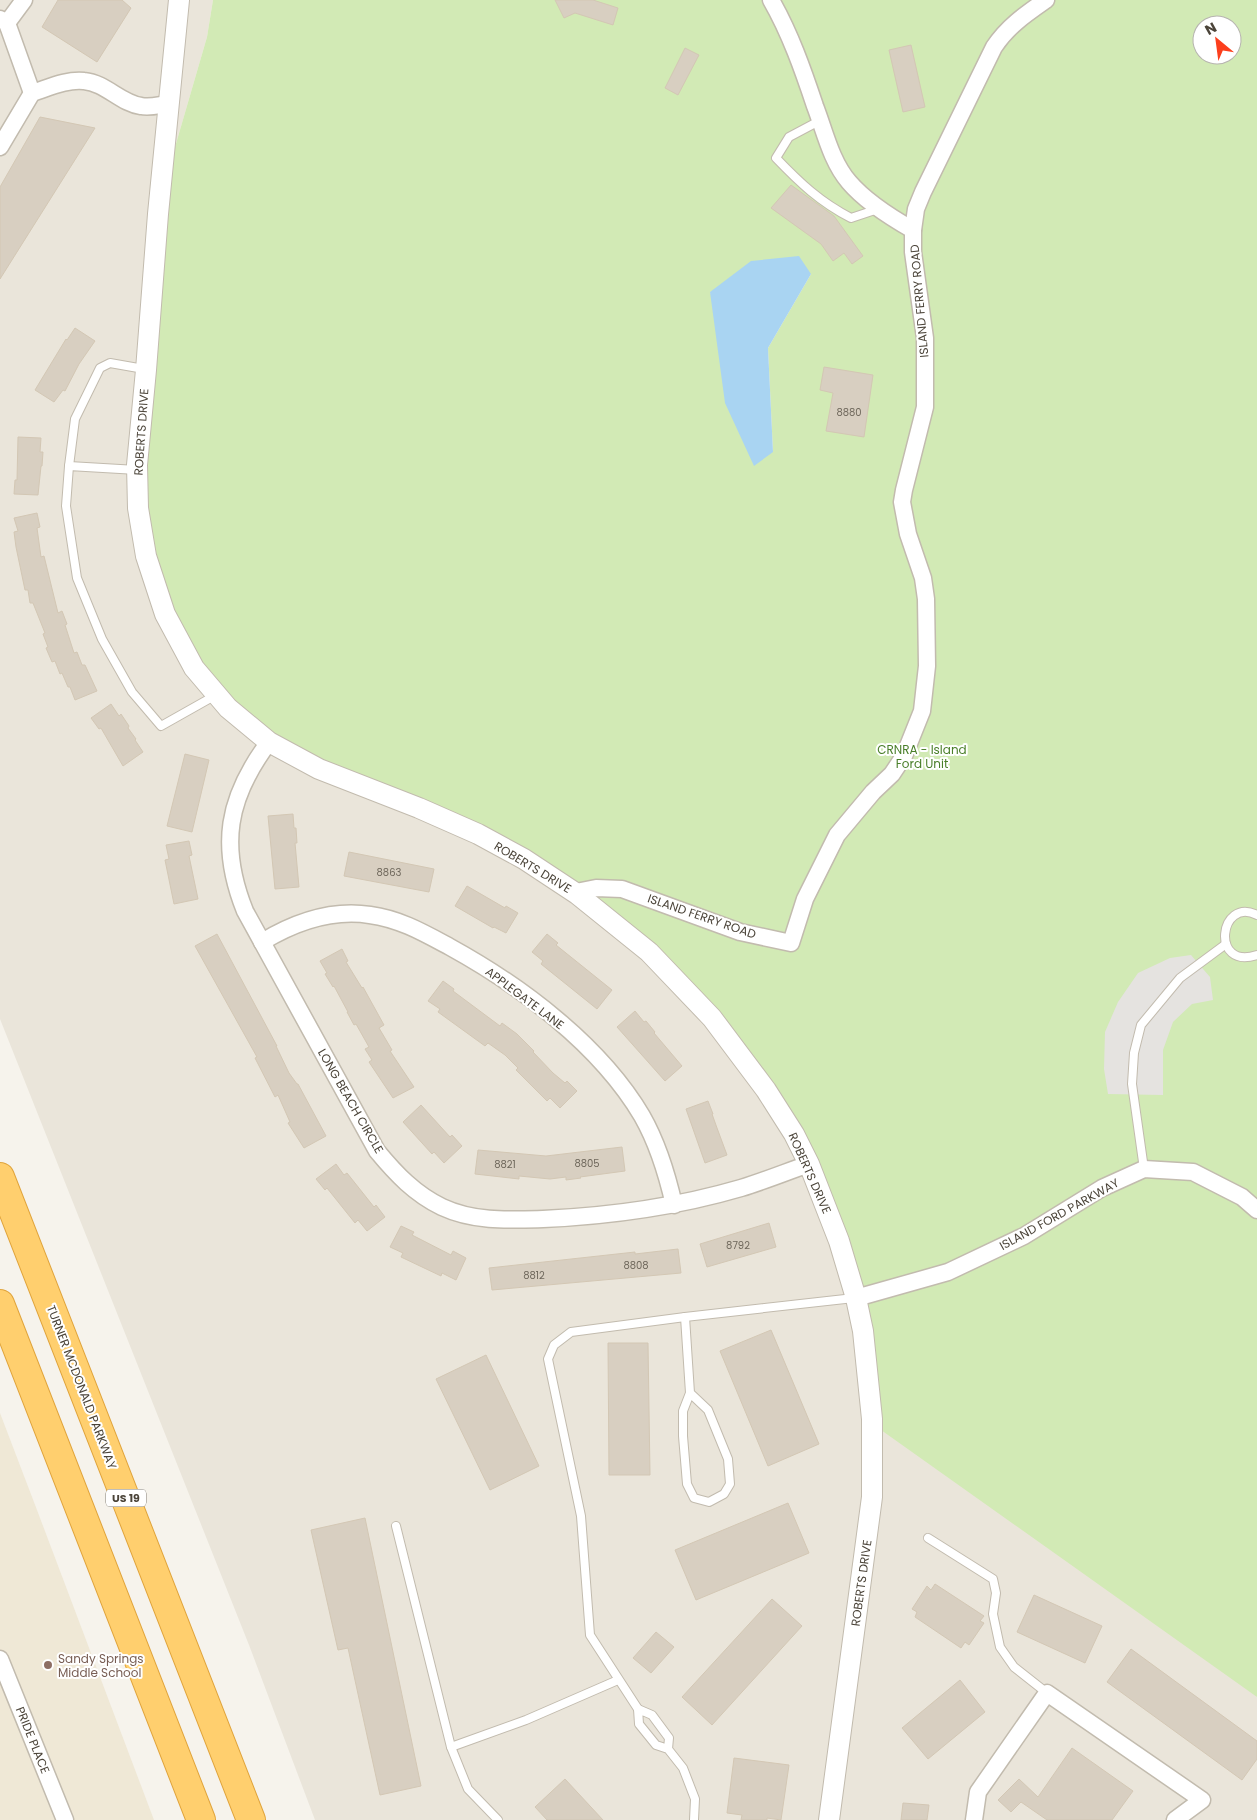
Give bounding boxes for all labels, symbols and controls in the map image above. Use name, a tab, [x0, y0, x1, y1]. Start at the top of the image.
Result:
north arrow	[1192, 15, 1242, 65]
text: N	[1201, 17, 1220, 40]
street label: ISLAND FERRY ROAD	[906, 244, 932, 358]
street label: ROBERTS DRIVE	[129, 388, 153, 476]
house number: 8880	[836, 405, 862, 420]
park label: CRNRA - Island Ford Unit	[877, 741, 967, 772]
street label: ROBERTS DRIVE	[491, 837, 575, 897]
house number: 8863	[377, 865, 402, 880]
street label: ISLAND FERRY ROAD	[645, 889, 759, 943]
street label: APPLEGATE LANE	[482, 963, 568, 1033]
street label: LONG BEACH CIRCLE	[314, 1046, 388, 1156]
street label: ROBERTS DRIVE	[784, 1130, 836, 1216]
house number: 8805	[574, 1156, 600, 1171]
house number: 8821	[494, 1157, 516, 1172]
street label: ISLAND FORD PARKWAY	[996, 1174, 1122, 1254]
house number: 8792	[726, 1238, 750, 1253]
house number: 8808	[623, 1258, 649, 1273]
house number: 8812	[523, 1268, 545, 1283]
street label: TURNER MCDONALD PARKWAY	[43, 1303, 121, 1471]
road number: US 19	[106, 1490, 146, 1506]
street label: ROBERTS DRIVE	[847, 1539, 875, 1627]
place label: Sandy Springs Middle School	[58, 1650, 144, 1681]
marker: Sandy Springs Middle School	[42, 1659, 54, 1671]
street label: PRIDE PLACE	[12, 1704, 54, 1776]

